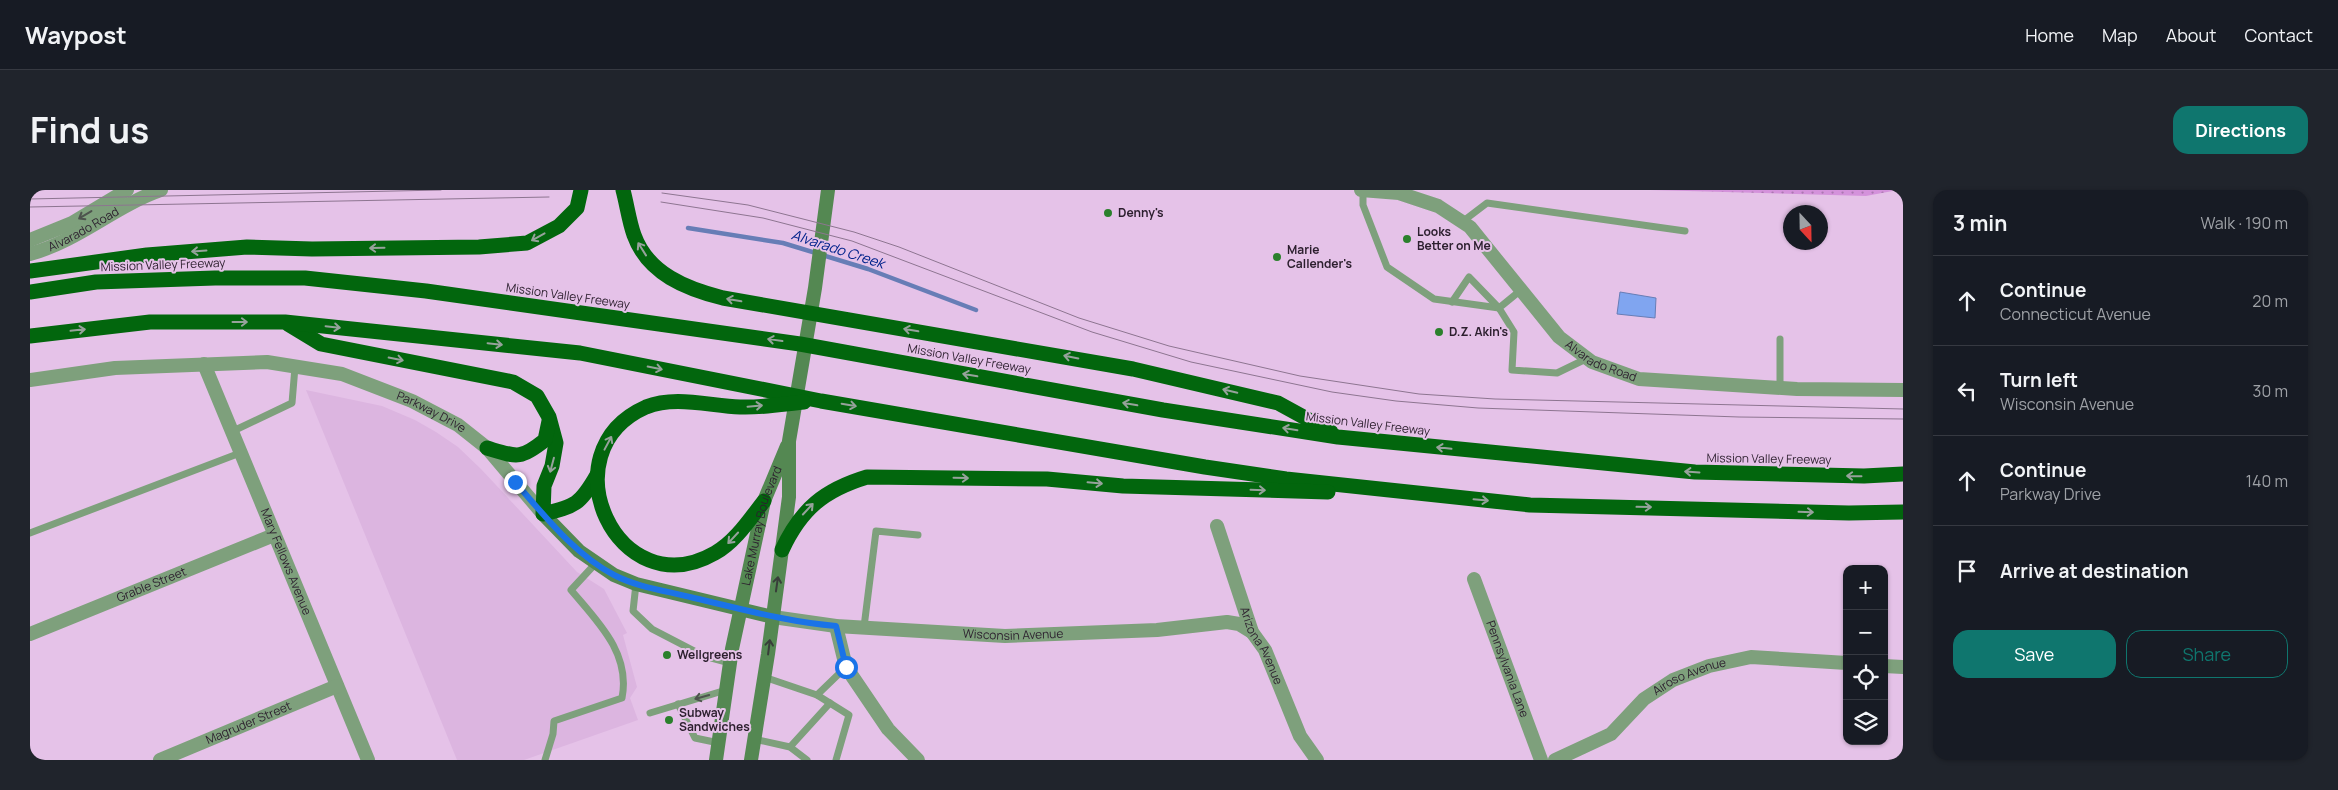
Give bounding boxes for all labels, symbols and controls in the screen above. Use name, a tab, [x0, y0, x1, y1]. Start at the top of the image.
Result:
text: Waypost	[25, 18, 127, 51]
text: Home	[2025, 23, 2074, 47]
text: Map	[2102, 23, 2138, 47]
text: About	[2166, 23, 2216, 47]
text: Contact	[2244, 23, 2313, 47]
text: Find us	[30, 106, 149, 154]
button: Directions	[2173, 106, 2308, 154]
street label: Alvarado Road	[45, 203, 122, 255]
place label: Denny's	[1118, 204, 1164, 221]
north arrow	[1783, 205, 1828, 250]
marker: Denny's	[1102, 207, 1114, 219]
text: 3 min	[1953, 209, 2007, 237]
one-way arrow	[78, 210, 92, 220]
text: Walk · 190 m	[2200, 212, 2288, 234]
place label: Looks Better on Me	[1417, 223, 1491, 254]
water label: Alvarado Creek	[789, 225, 889, 273]
one-way arrow	[531, 233, 546, 242]
marker: Looks Better on Me	[1401, 233, 1413, 245]
place label: Marie Callender's	[1287, 241, 1353, 272]
one-way arrow	[637, 242, 648, 256]
one-way arrow	[370, 243, 386, 253]
one-way arrow	[191, 246, 207, 256]
marker: Marie Callender's	[1271, 251, 1283, 263]
street label: Mission Valley Freeway	[100, 254, 226, 275]
text: Continue	[2000, 277, 2086, 303]
street label: Mission Valley Freeway	[505, 278, 632, 313]
icon: ahead	[1953, 287, 1981, 315]
text: 20 m	[2252, 290, 2288, 312]
one-way arrow	[726, 294, 742, 304]
text: Connecticut Avenue	[2000, 303, 2151, 325]
one-way arrow	[232, 317, 248, 327]
one-way arrow	[325, 322, 341, 332]
place label: D.Z. Akin's	[1449, 323, 1509, 340]
one-way arrow	[904, 324, 920, 334]
one-way arrow	[70, 325, 86, 335]
marker: D.Z. Akin's	[1433, 326, 1445, 338]
one-way arrow	[768, 335, 784, 345]
street label: Alvarado Road	[1562, 336, 1639, 385]
one-way arrow	[486, 339, 502, 349]
street label: Mission Valley Freeway	[906, 339, 1033, 378]
one-way arrow	[1064, 352, 1080, 361]
one-way arrow	[387, 355, 403, 364]
one-way arrow	[647, 363, 663, 373]
text: Turn left	[2000, 367, 2078, 393]
one-way arrow	[962, 369, 978, 379]
icon: left	[1953, 377, 1981, 405]
text: 30 m	[2253, 380, 2288, 402]
one-way arrow	[1223, 386, 1239, 396]
street label: Parkway Drive	[394, 387, 470, 436]
text: Wisconsin Avenue	[2000, 393, 2134, 415]
one-way arrow	[1122, 398, 1138, 408]
one-way arrow	[746, 401, 762, 411]
one-way arrow	[841, 401, 857, 411]
street label: Mission Valley Freeway	[1305, 407, 1432, 440]
one-way arrow	[1283, 424, 1299, 434]
one-way arrow	[603, 435, 613, 450]
one-way arrow	[1437, 443, 1453, 453]
street label: Mission Valley Freeway	[1706, 449, 1832, 468]
one-way arrow	[546, 457, 556, 473]
text: Continue	[2000, 457, 2086, 483]
street label: Lake Murray Boulevard	[737, 463, 786, 587]
one-way arrow	[1684, 467, 1700, 476]
icon: ahead	[1953, 467, 1981, 495]
text: 140 m	[2246, 470, 2288, 492]
route end	[504, 471, 527, 494]
one-way arrow	[1847, 471, 1863, 480]
one-way arrow	[953, 473, 969, 482]
one-way arrow	[1087, 479, 1103, 488]
text: Parkway Drive	[2000, 483, 2101, 505]
one-way arrow	[1249, 485, 1265, 495]
one-way arrow	[1473, 495, 1489, 505]
one-way arrow	[1635, 502, 1651, 512]
one-way arrow	[802, 503, 814, 516]
street label: Mary Fellows Avenue	[257, 506, 316, 617]
one-way arrow	[1798, 507, 1814, 516]
one-way arrow	[727, 532, 739, 545]
icon: arrive	[1953, 557, 1981, 585]
text: Arrive at destination	[2000, 558, 2189, 584]
street label: Grable Street	[114, 562, 189, 606]
map controls	[1843, 565, 1888, 745]
button: +	[1843, 565, 1888, 610]
one-way arrow	[773, 576, 783, 592]
street label: Arizona Avenue	[1236, 604, 1287, 687]
button: −	[1843, 610, 1888, 655]
street label: Pennsylvania Lane	[1482, 618, 1533, 720]
street label: Wisconsin Avenue	[962, 625, 1064, 644]
button: Save	[1953, 630, 2116, 678]
button: Share	[2126, 630, 2288, 678]
one-way arrow	[764, 639, 774, 655]
place label: Wellgreens	[677, 646, 743, 663]
marker: Wellgreens	[661, 649, 673, 661]
street label: Airoso Avenue	[1649, 654, 1727, 699]
button: locate	[1843, 655, 1888, 700]
route start	[835, 656, 858, 679]
one-way arrow	[695, 693, 711, 703]
street label: Magruder Street	[203, 697, 294, 748]
button: layers	[1843, 700, 1888, 745]
place label: Subway Sandwiches	[679, 704, 750, 735]
marker: Subway Sandwiches	[663, 714, 675, 726]

